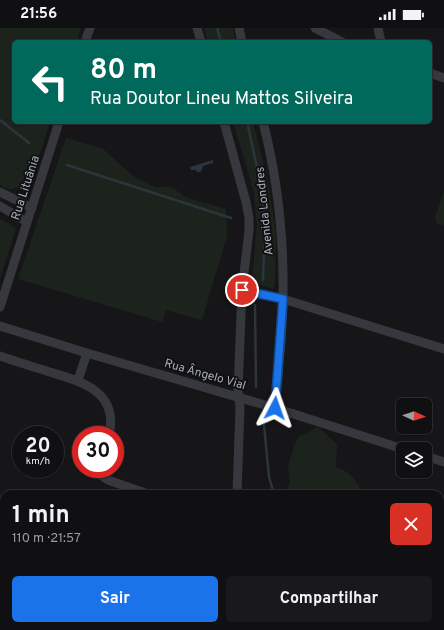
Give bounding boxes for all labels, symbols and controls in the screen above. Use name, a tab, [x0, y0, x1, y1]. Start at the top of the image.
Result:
text: 21:56	[20, 5, 57, 24]
text: 80 m	[90, 53, 157, 89]
icon: left	[24, 56, 76, 108]
text: Rua Doutor Lineu Mattos Silveira	[90, 88, 353, 111]
street label: Rua Lituânia	[8, 154, 44, 222]
street label: Avenida Londres	[252, 166, 278, 256]
pin	[225, 273, 259, 307]
icon: arrive	[231, 279, 253, 301]
street label: Rua Ângelo Vial	[162, 356, 248, 394]
position arrow	[254, 387, 296, 429]
north arrow	[396, 398, 432, 434]
map controls	[396, 398, 432, 478]
speed limit sign: 30	[72, 426, 124, 478]
text: 20	[25, 434, 51, 460]
button: layers	[396, 442, 432, 478]
text: km/h	[26, 455, 50, 468]
text: 1 min	[12, 501, 70, 531]
button: close	[390, 503, 432, 545]
text: 110 m · 21:57	[12, 531, 81, 547]
button: Sair	[12, 576, 218, 622]
button: Compartilhar	[226, 576, 432, 622]

